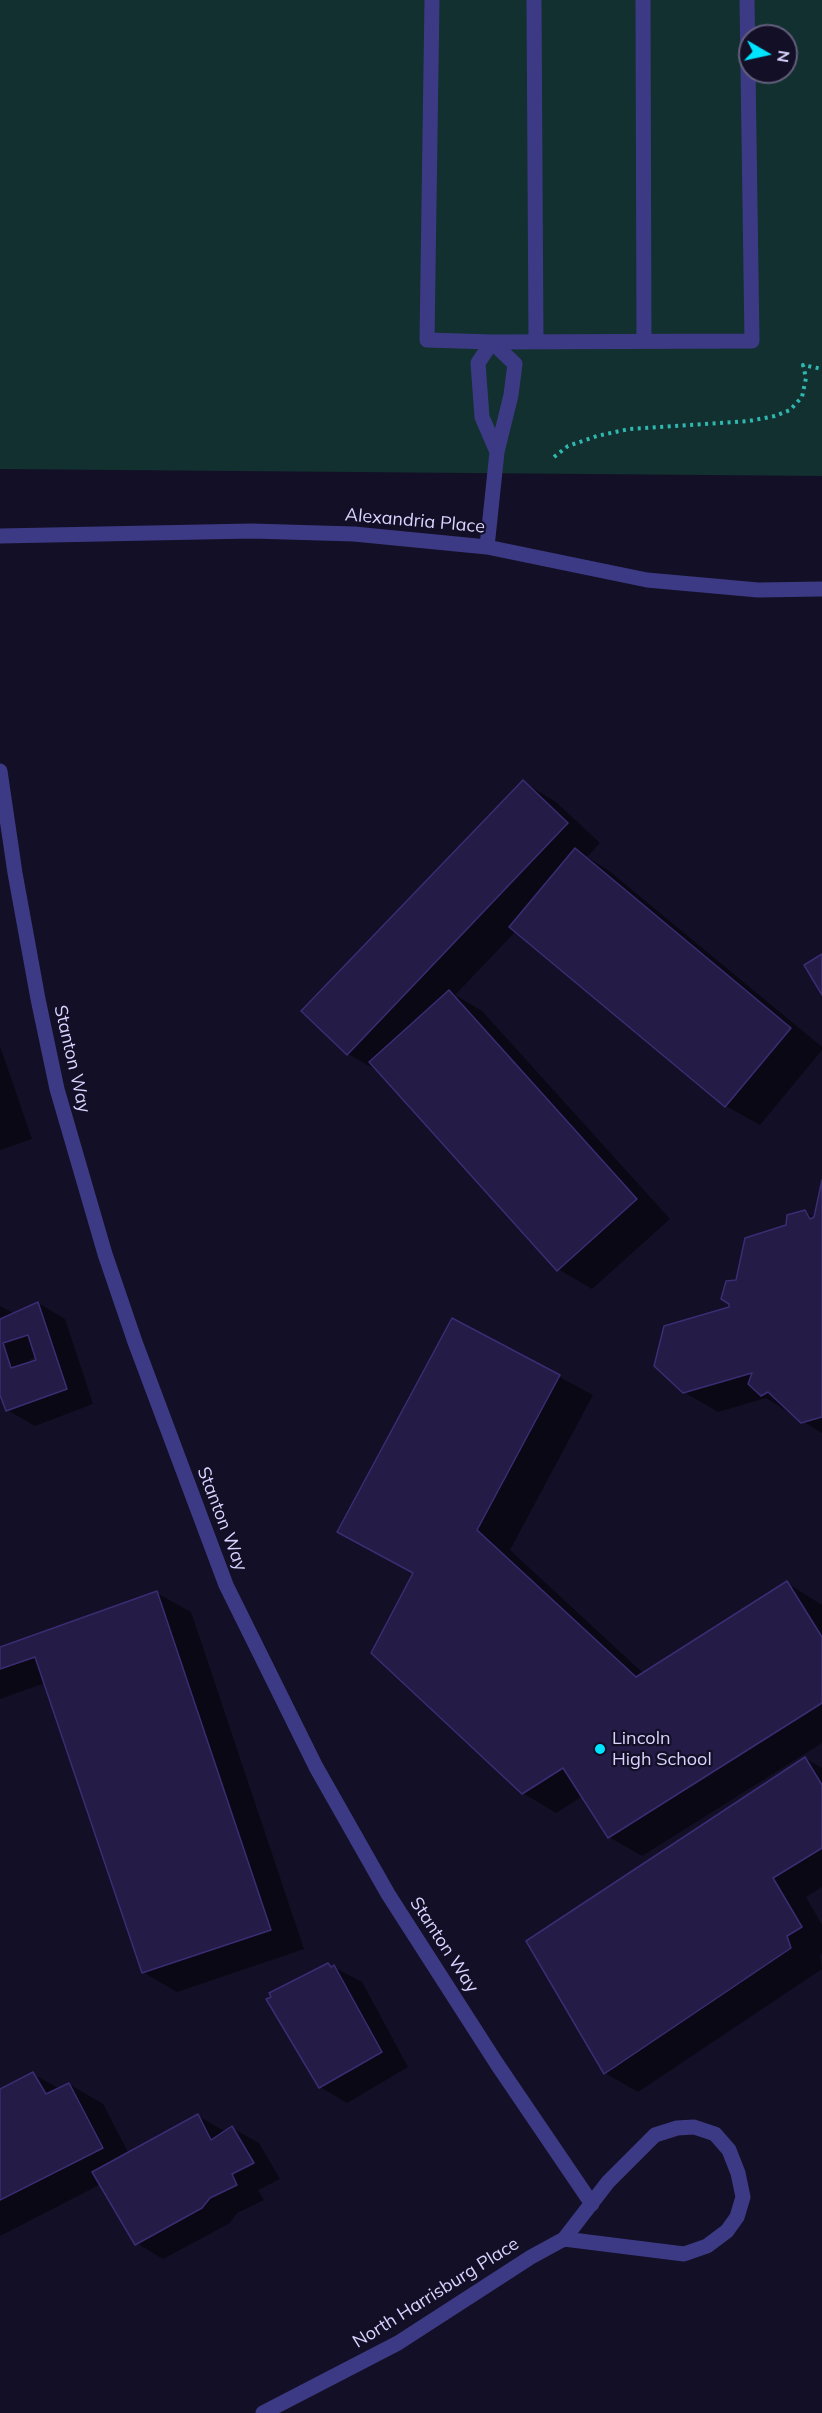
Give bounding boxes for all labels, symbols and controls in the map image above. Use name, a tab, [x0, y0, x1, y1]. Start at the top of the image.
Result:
north arrow	[738, 24, 798, 84]
text: N	[773, 49, 795, 64]
street label: Alexandria Place	[344, 504, 486, 538]
street label: Stanton Way	[49, 1003, 95, 1115]
street label: Stanton Way	[192, 1464, 252, 1574]
place label: Lincoln High School	[612, 1728, 712, 1770]
marker: Lincoln High School	[593, 1742, 607, 1756]
street label: Stanton Way	[405, 1893, 483, 1997]
street label: North Harrisburg Place	[349, 2233, 523, 2353]

